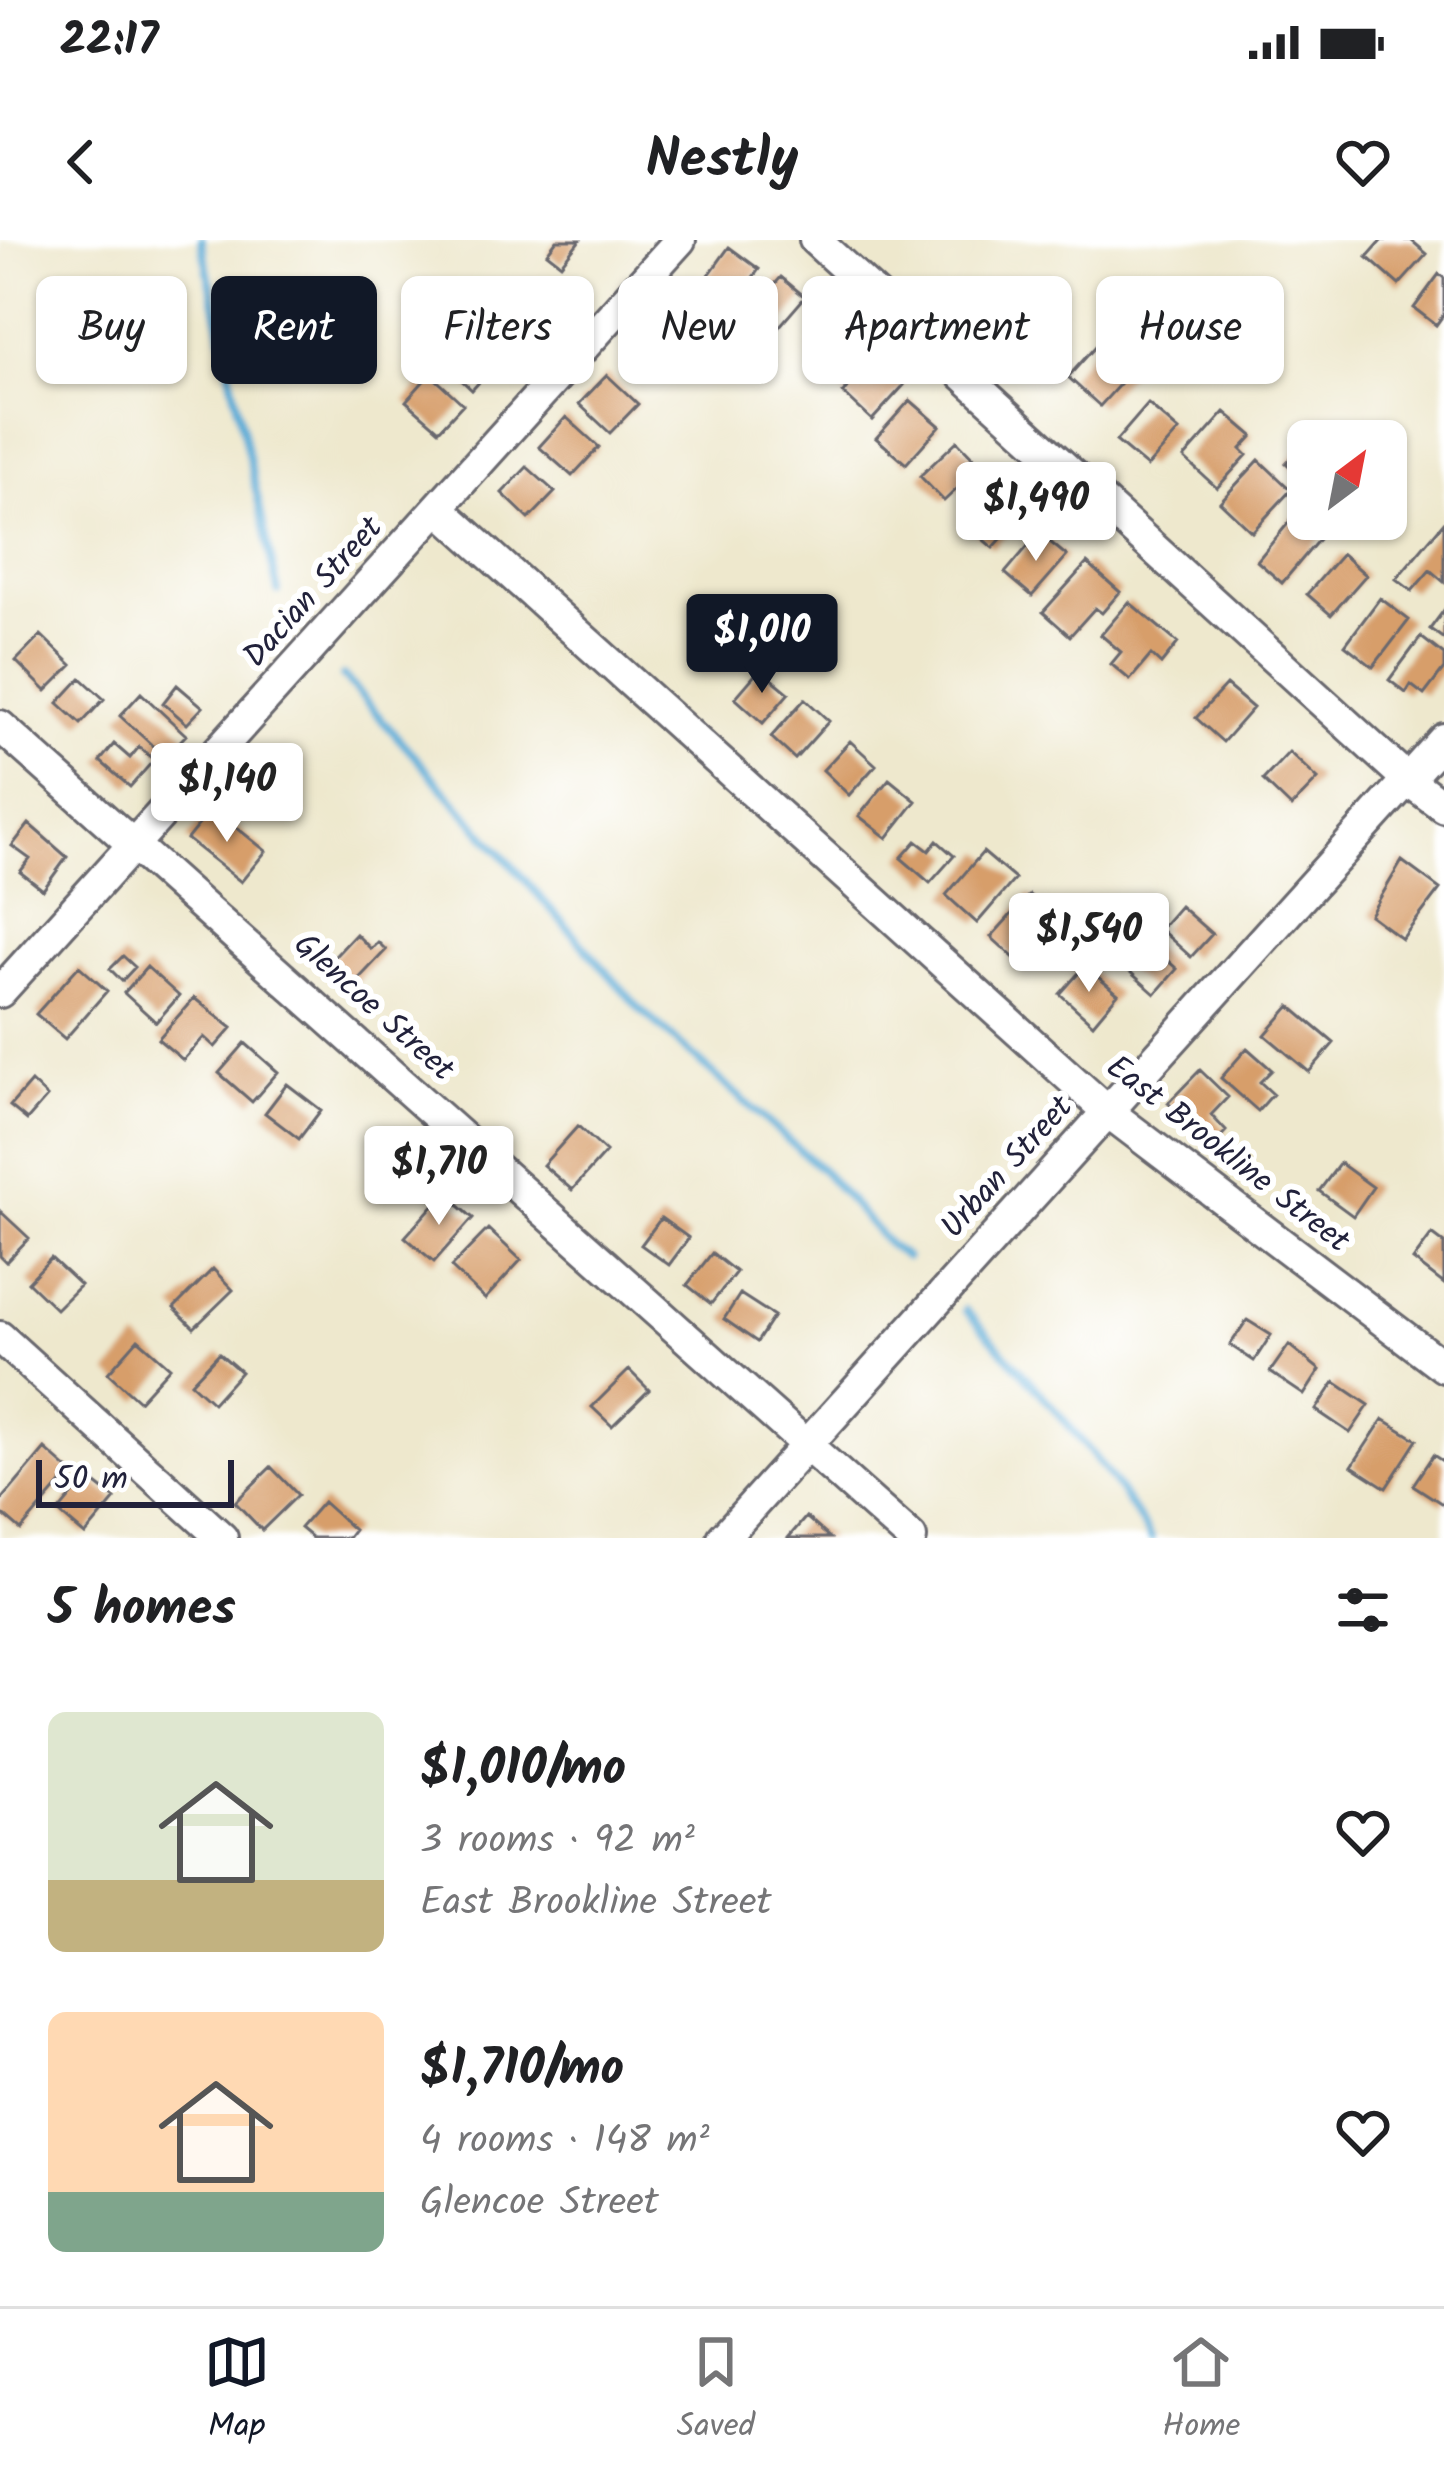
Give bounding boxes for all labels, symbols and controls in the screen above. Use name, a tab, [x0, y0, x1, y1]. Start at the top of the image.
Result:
text: 22:17	[60, 6, 158, 78]
text: Nestly	[646, 119, 798, 205]
icon: back	[48, 129, 114, 195]
icon: heart	[1330, 129, 1396, 195]
chip: Buy	[36, 276, 187, 384]
chip: Rent	[211, 276, 377, 384]
chip: Filters	[401, 276, 594, 384]
chip: New	[618, 276, 778, 384]
chip: Apartment	[802, 276, 1072, 384]
chip: House	[1096, 276, 1284, 384]
north arrow	[1287, 420, 1407, 540]
map controls	[1287, 420, 1407, 540]
pin: $1,490	[938, 462, 1134, 564]
text: $1,490	[983, 470, 1089, 532]
street label: Dacian Street	[231, 504, 398, 681]
pin: $1,010	[664, 594, 860, 696]
text: $1,010	[714, 602, 810, 664]
pin: $1,140	[129, 743, 325, 845]
text: $1,140	[178, 751, 276, 813]
pin: $1,540	[991, 893, 1187, 995]
text: $1,540	[1036, 901, 1142, 963]
street label: Glencoe Street	[280, 921, 467, 1096]
street label: East Brookline Street	[1093, 1043, 1361, 1268]
street label: Urban Street	[929, 1083, 1088, 1252]
pin: $1,710	[341, 1126, 537, 1228]
text: $1,710	[391, 1134, 487, 1196]
scale bar	[36, 1454, 234, 1507]
text: 50 m	[54, 1454, 128, 1507]
text: 5 homes	[48, 1570, 236, 1651]
icon: filters	[1330, 1577, 1396, 1643]
text: $1,010/mo	[420, 1730, 626, 1811]
icon: home	[144, 1760, 288, 1904]
icon: heart	[1330, 1799, 1396, 1865]
text: 3 rooms · 92 m²	[420, 1811, 695, 1873]
text: East Brookline Street	[420, 1873, 772, 1935]
text: $1,710/mo	[420, 2030, 624, 2111]
icon: home	[144, 2060, 288, 2204]
icon: heart	[1330, 2099, 1396, 2165]
text: 4 rooms · 148 m²	[420, 2111, 709, 2173]
text: Glencoe Street	[420, 2173, 659, 2235]
tab: Map	[204, 2329, 270, 2454]
tab: Saved	[677, 2329, 755, 2454]
tab: Home	[1162, 2329, 1240, 2454]

